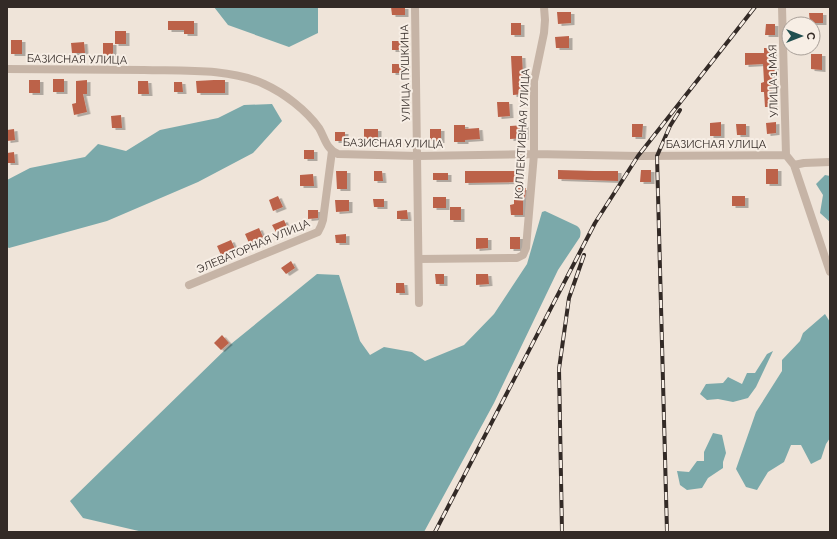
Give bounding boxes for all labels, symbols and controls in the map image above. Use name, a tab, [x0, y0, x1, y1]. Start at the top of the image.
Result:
north arrow	[781, 16, 821, 56]
street label: УЛИЦА ПУШКИНА	[398, 24, 413, 122]
text: С	[804, 32, 817, 40]
street label: УЛИЦА 1 МАЯ	[766, 45, 781, 117]
street label: БАЗИСНАЯ УЛИЦА	[27, 52, 128, 67]
street label: КОЛЛЕКТИВНАЯ УЛИЦА	[513, 68, 532, 200]
street label: БАЗИСНАЯ УЛИЦА	[343, 136, 444, 151]
street label: БАЗИСНАЯ УЛИЦА	[666, 138, 767, 151]
street label: ЭЛЕВАТОРНАЯ УЛИЦА	[195, 216, 312, 276]

